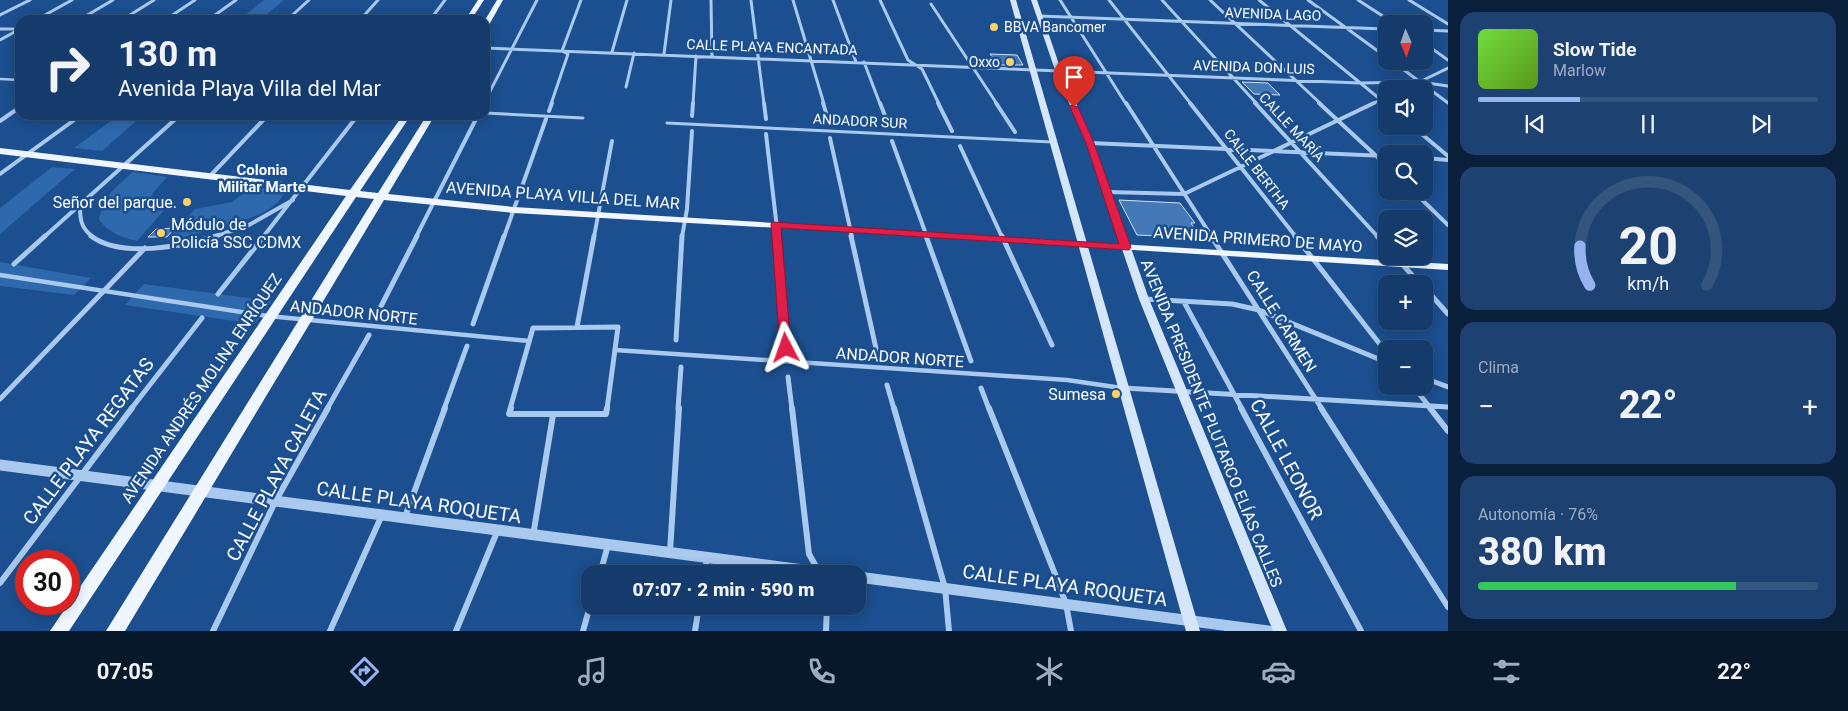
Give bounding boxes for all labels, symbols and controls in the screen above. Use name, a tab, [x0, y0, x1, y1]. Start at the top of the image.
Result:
street label: AVENIDA LAGO	[1224, 4, 1322, 24]
north arrow	[1378, 15, 1432, 70]
map controls	[1378, 15, 1433, 395]
place label: BBVA Bancomer	[1004, 19, 1106, 35]
marker: BBVA Bancomer	[988, 21, 1000, 33]
text: 130 m	[118, 34, 217, 75]
icon: right	[35, 35, 100, 100]
street label: CALLE PLAYA ENCANTADA	[686, 36, 858, 58]
text: Slow Tide	[1553, 38, 1636, 61]
place label: Oxxo	[969, 54, 1000, 70]
marker: Oxxo	[1004, 56, 1016, 68]
pin	[1053, 56, 1095, 107]
street label: AVENIDA DON LUIS	[1193, 57, 1315, 77]
text: Marlow	[1553, 61, 1606, 80]
icon: arrive	[1060, 63, 1088, 91]
text: Avenida Playa Villa del Mar	[118, 76, 381, 101]
button: sound	[1378, 80, 1433, 135]
street label: CALLE MARÍA	[1256, 89, 1329, 165]
icon: previous	[1521, 110, 1549, 138]
icon: pause	[1634, 110, 1662, 138]
icon: next	[1747, 110, 1775, 138]
street label: ANDADOR SUR	[813, 111, 908, 131]
street label: CALLE BERTHA	[1221, 126, 1293, 212]
button: search	[1378, 145, 1433, 200]
district label: Colonia Militar Marte	[218, 161, 306, 196]
street label: AVENIDA PLAYA VILLA DEL MAR	[445, 178, 681, 213]
place label: Señor del parque.	[53, 193, 177, 212]
marker: Señor del parque.	[181, 196, 193, 208]
button: layers	[1378, 210, 1433, 265]
place label: Módulo de Policía SSC CDMX	[171, 215, 301, 252]
text: 20	[1618, 216, 1678, 277]
street label: AVENIDA PRIMERO DE MAYO	[1153, 223, 1363, 256]
marker: Módulo de Policía SSC CDMX	[155, 227, 167, 239]
street label: AVENIDA PRESIDENTE PLUTARCO ELÍAS CALLES	[1137, 256, 1286, 590]
street label: CALLE CARMEN	[1243, 267, 1320, 376]
street label: AVENIDA ANDRÉS MOLINA ENRÍQUEZ	[117, 270, 286, 507]
text: km/h	[1627, 273, 1669, 294]
button: +	[1378, 275, 1433, 330]
street label: ANDADOR NORTE	[289, 296, 419, 329]
position arrow	[759, 321, 811, 373]
button: −	[1378, 340, 1433, 395]
street label: ANDADOR NORTE	[835, 344, 965, 371]
street label: CALLE PLAYA REGATAS	[18, 353, 159, 529]
text: Clima	[1478, 358, 1519, 377]
text: 22°	[1619, 383, 1677, 427]
street label: CALLE PLAYA CALETA	[221, 385, 332, 565]
place label: Sumesa	[1048, 385, 1106, 404]
marker: Sumesa	[1110, 388, 1122, 400]
text: −	[1478, 390, 1494, 423]
text: +	[1802, 390, 1818, 423]
street label: CALLE LEONOR	[1245, 395, 1328, 524]
street label: CALLE PLAYA ROQUETA	[315, 477, 523, 528]
text: Autonomía · 76%	[1478, 505, 1598, 524]
text: 380 km	[1478, 530, 1607, 574]
speed limit sign: 30	[15, 550, 80, 615]
street label: CALLE PLAYA ROQUETA	[961, 560, 1169, 611]
text: 07:07 · 2 min · 590 m	[632, 578, 815, 601]
icon: directions	[347, 654, 382, 689]
icon: music	[575, 654, 610, 689]
icon: phone	[804, 654, 839, 689]
icon: climate	[1032, 654, 1067, 689]
icon: car	[1261, 654, 1296, 689]
icon: filters	[1489, 654, 1524, 689]
text: 07:05	[97, 659, 153, 684]
text: 22°	[1717, 659, 1751, 684]

